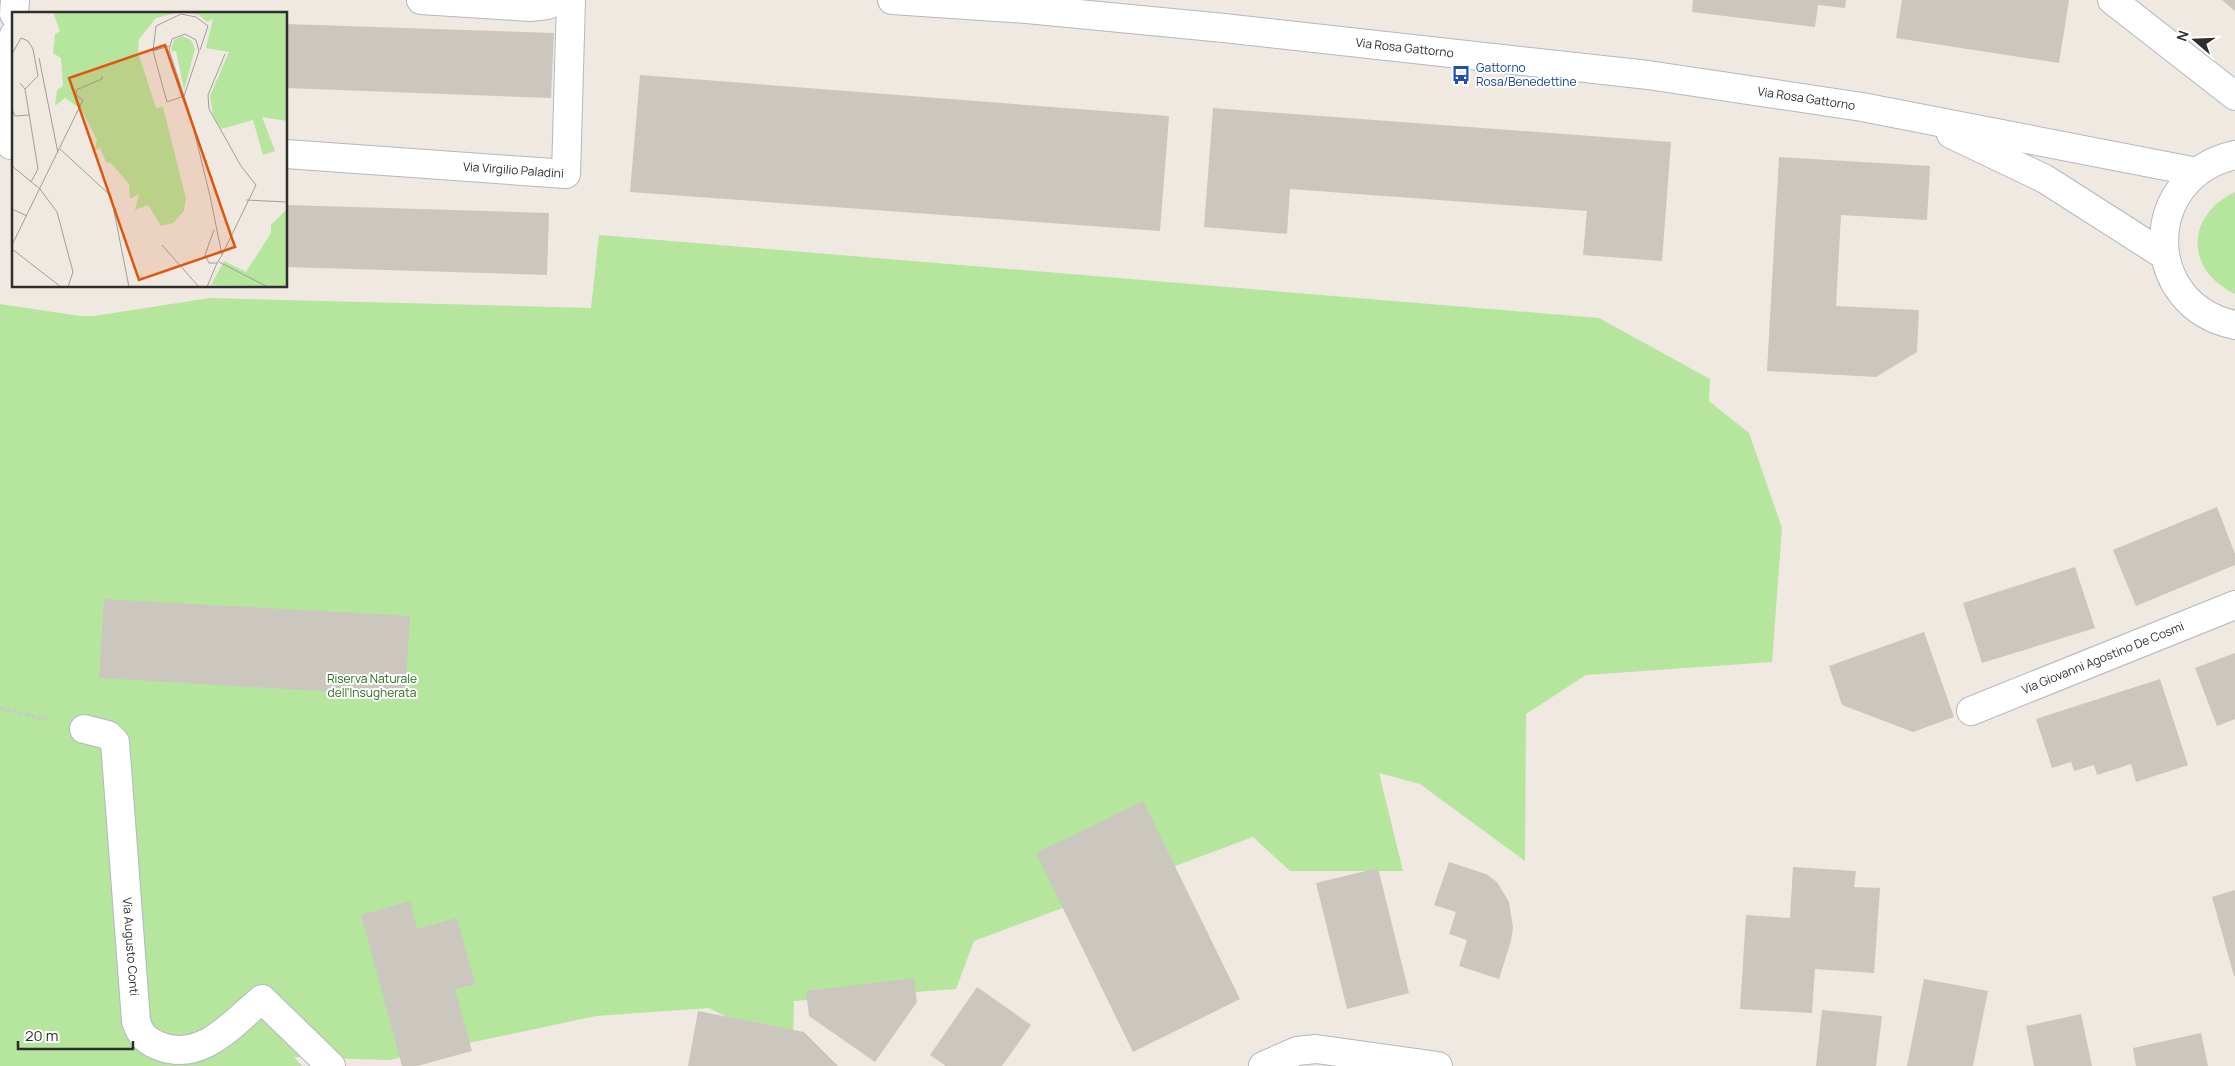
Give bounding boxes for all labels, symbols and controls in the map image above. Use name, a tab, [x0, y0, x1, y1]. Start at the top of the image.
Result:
inset map	[12, 12, 288, 288]
north arrow	[2170, 15, 2220, 65]
text: N	[2172, 28, 2193, 43]
street label: Via Rosa Gattorno	[1355, 34, 1455, 61]
place label: Gattorno Rosa/Benedettine	[1476, 59, 1576, 90]
bus stop icon: Gattorno Rosa/Benedettine	[1450, 64, 1472, 86]
street label: Via Rosa Gattorno	[1756, 82, 1857, 114]
street label: Via Virgilio Paladini	[463, 158, 564, 182]
street label: Via Giovanni Agostino De Cosmi	[2019, 617, 2186, 698]
park label: Riserva Naturale dell'Insugherata	[327, 670, 417, 701]
street label: Via Augusto Conti	[119, 897, 143, 997]
scale bar	[18, 1018, 132, 1050]
text: 20 m	[25, 1025, 58, 1046]

